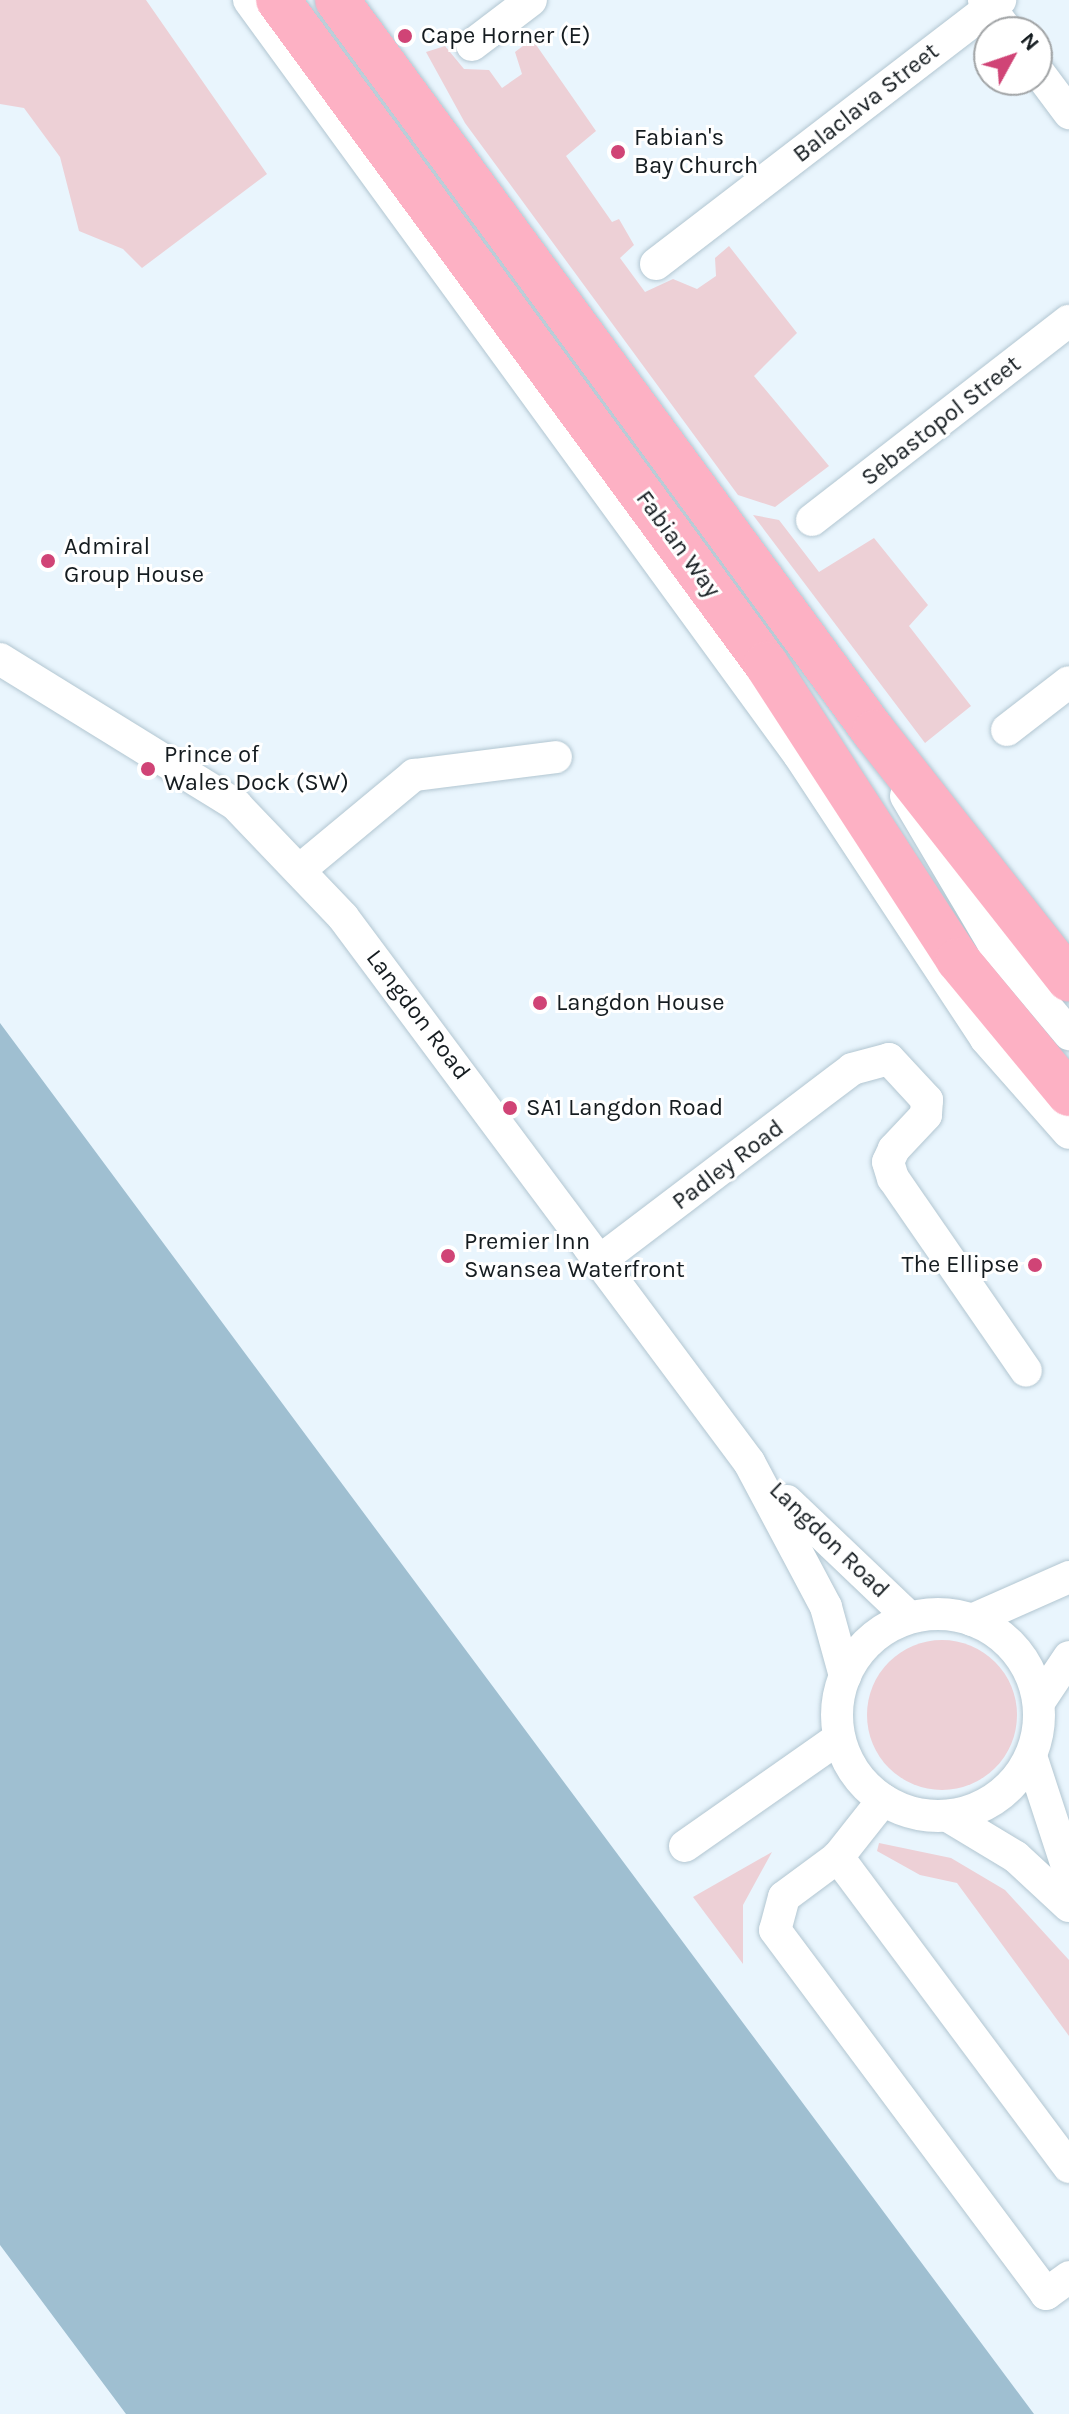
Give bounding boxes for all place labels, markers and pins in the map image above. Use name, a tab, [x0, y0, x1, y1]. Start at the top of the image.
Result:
place label: Cape Horner (E)	[421, 22, 591, 50]
marker: Cape Horner (E)	[396, 27, 414, 45]
place label: Fabian's Bay Church	[634, 124, 758, 180]
marker: Fabian's Bay Church	[609, 143, 627, 161]
place label: Admiral Group House	[64, 533, 204, 589]
marker: Admiral Group House	[39, 552, 57, 570]
place label: Prince of Wales Dock (SW)	[164, 741, 349, 797]
marker: Prince of Wales Dock (SW)	[139, 760, 157, 778]
place label: Langdon House	[556, 989, 725, 1017]
marker: Langdon House	[531, 994, 549, 1012]
place label: SA1 Langdon Road	[526, 1094, 723, 1122]
marker: SA1 Langdon Road	[501, 1099, 519, 1117]
place label: Premier Inn Swansea Waterfront	[464, 1228, 685, 1284]
marker: Premier Inn Swansea Waterfront	[439, 1247, 457, 1265]
place label: The Ellipse	[901, 1251, 1019, 1279]
marker: The Ellipse	[1026, 1256, 1044, 1274]

